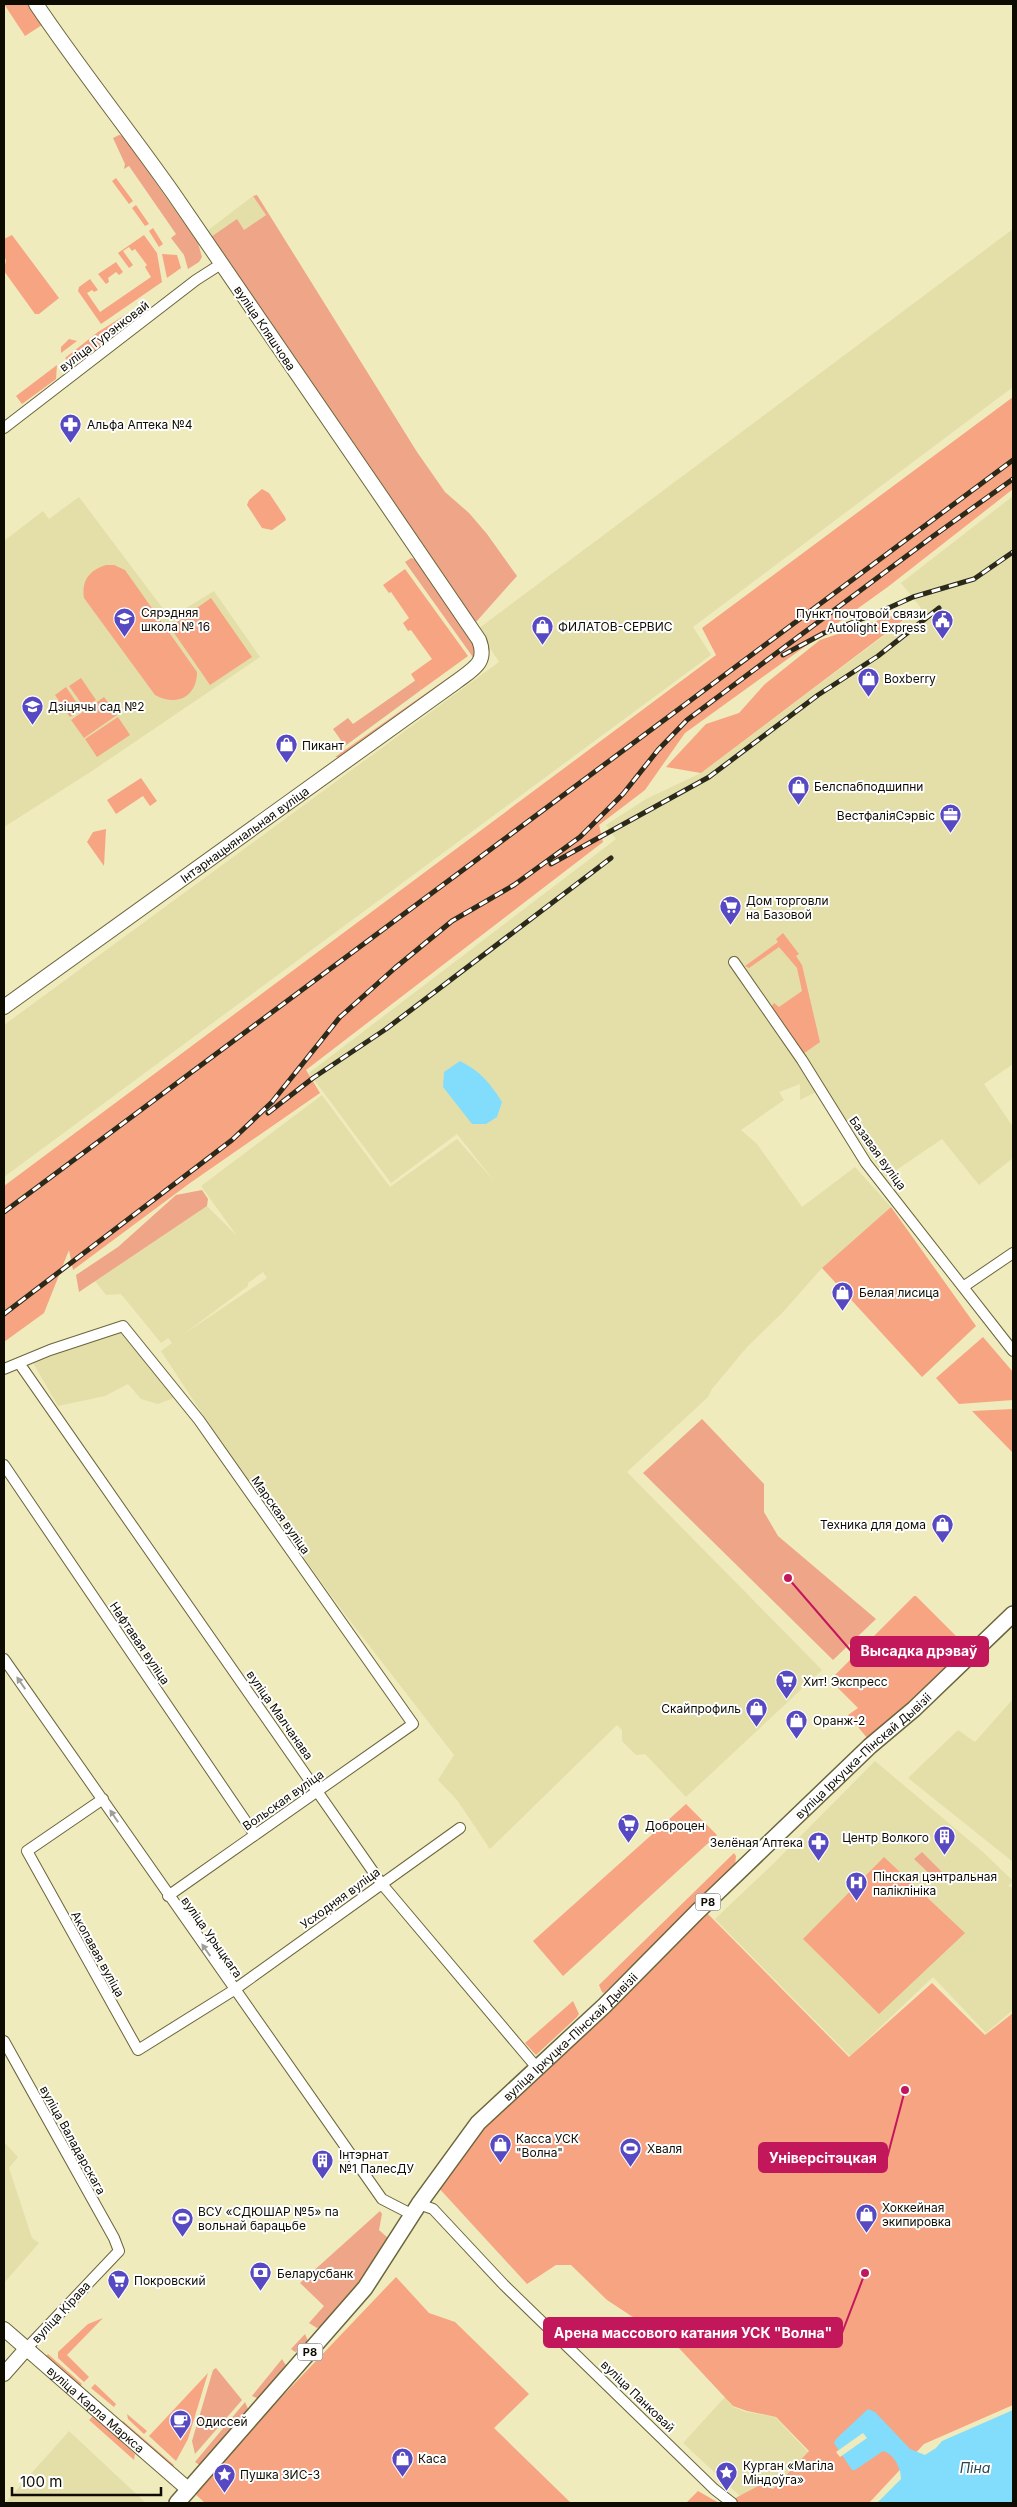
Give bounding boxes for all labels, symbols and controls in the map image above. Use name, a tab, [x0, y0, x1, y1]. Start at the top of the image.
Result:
street label: вуліца Кляшчова	[231, 283, 299, 373]
street label: вуліца Гурэнковай	[56, 297, 152, 375]
pharmacy icon: Альфа Аптека №4	[59, 412, 83, 443]
place label: Альфа Аптека №4	[87, 417, 193, 432]
place label: Сярэдняя школа № 16	[141, 605, 210, 634]
place label: Пункт почтовой связи Autolight Express	[796, 606, 926, 635]
school or university icon: Сярэдняя школа № 16	[113, 607, 137, 638]
public building icon: Пункт почтовой связи Autolight Express	[930, 608, 954, 639]
shop icon: ФИЛАТОВ-СЕРВИС	[530, 614, 554, 645]
place label: ФИЛАТОВ-СЕРВИС	[558, 619, 673, 634]
shop icon: Boxberry	[856, 666, 880, 697]
place label: Boxberry	[884, 671, 936, 686]
school or university icon: Дзіцячы сад №2	[20, 694, 44, 725]
place label: Дзіцячы сад №2	[48, 699, 145, 714]
shop icon: Пикант	[274, 733, 298, 764]
place label: Пикант	[302, 738, 344, 753]
shop icon: Белспабподшипни	[786, 774, 810, 805]
place label: Белспабподшипни	[814, 779, 923, 794]
street label: Інтэрнацыянальная вуліца	[177, 783, 312, 885]
office icon: ВестфаліяСэрвіс	[939, 803, 963, 834]
place label: ВестфаліяСэрвіс	[837, 808, 935, 823]
place label: Дом торговли на Базовой	[746, 893, 829, 922]
supermarket icon: Дом торговли на Базовой	[718, 895, 742, 926]
street label: Базавая вуліца	[846, 1113, 910, 1193]
shop icon: Белая лисица	[831, 1280, 855, 1311]
place label: Белая лисица	[859, 1285, 939, 1300]
street label: Марская вуліца	[249, 1473, 313, 1557]
shop icon: Техника для дома	[930, 1512, 954, 1543]
place label: Техника для дома	[820, 1517, 926, 1532]
street label: Нафтавая вуліца	[107, 1599, 173, 1687]
callout: Высадка дрэваў	[851, 1637, 988, 1666]
text: Высадка дрэваў	[861, 1642, 978, 1659]
street label: вуліца Малчанава	[244, 1667, 316, 1763]
supermarket icon: Хит! Экспресс	[775, 1669, 799, 1700]
place label: Хит! Экспресс	[803, 1674, 888, 1689]
one-way arrow	[16, 1676, 26, 1690]
street label: вуліца Іркуцка-Пінскай Дывізіі	[792, 1689, 934, 1822]
shop icon: Скайпрофиль	[745, 1696, 769, 1727]
place label: Скайпрофиль	[661, 1701, 741, 1716]
shop icon: Оранж-2	[785, 1708, 809, 1739]
place label: Оранж-2	[813, 1713, 865, 1728]
street label: Вольская вуліца	[240, 1766, 326, 1834]
one-way arrow	[109, 1809, 119, 1823]
supermarket icon: Доброцен	[617, 1813, 641, 1844]
place label: Доброцен	[645, 1818, 705, 1833]
building icon: Центр Волкого	[933, 1825, 957, 1856]
pharmacy icon: Зелёная Аптека	[807, 1830, 831, 1861]
place label: Центр Волкого	[842, 1830, 929, 1845]
place label: Зелёная Аптека	[710, 1835, 803, 1850]
street label: Усходняя вуліца	[297, 1864, 383, 1932]
place label: Пінская цэнтральная паліклініка	[873, 1869, 997, 1898]
hospital icon: Пінская цэнтральная паліклініка	[845, 1871, 869, 1902]
street label: вуліца Урыцкага	[178, 1894, 246, 1980]
road number: Р8	[696, 1894, 720, 1910]
street label: Акопавая вуліца	[68, 1908, 128, 2000]
one-way arrow	[201, 1943, 211, 1957]
street label: вуліца Іркуцка-Пінскай Дывізіі	[500, 1969, 640, 2104]
street label: вуліца Валадарскага	[37, 2083, 109, 2197]
place label: Касса УСК "Волна"	[516, 2131, 579, 2160]
shop icon: Касса УСК "Волна"	[488, 2133, 512, 2164]
sports icon: Хваля	[619, 2136, 643, 2167]
place label: Хваля	[647, 2141, 682, 2156]
callout: Універсітэцкая	[759, 2143, 887, 2172]
place label: Інтэрнат №1 ПалесДУ	[339, 2147, 415, 2176]
building icon: Інтэрнат №1 ПалесДУ	[311, 2149, 335, 2180]
text: Універсітэцкая	[769, 2149, 877, 2166]
place label: Хоккейная экипировка	[882, 2200, 951, 2229]
shop icon: Хоккейная экипировка	[854, 2202, 878, 2233]
place label: ВСУ «СДЮШАР №5» па вольнай барацьбе	[198, 2204, 339, 2233]
sports icon: ВСУ «СДЮШАР №5» па вольнай барацьбе	[170, 2206, 194, 2237]
bank icon: Беларусбанк	[249, 2261, 273, 2292]
place label: Беларусбанк	[277, 2266, 354, 2281]
supermarket icon: Покровский	[106, 2268, 130, 2299]
place label: Покровский	[134, 2273, 206, 2288]
street label: вуліца Кірава	[29, 2278, 93, 2346]
callout: Арена массового катания УСК "Волна"	[544, 2318, 842, 2347]
text: Арена массового катания УСК "Волна"	[554, 2324, 832, 2341]
road number: Р8	[298, 2344, 322, 2360]
street label: вуліца Панковай	[598, 2357, 678, 2435]
street label: вуліца Карла Маркса	[44, 2363, 148, 2456]
cafe icon: Одиссей	[168, 2409, 192, 2440]
place label: Одиссей	[196, 2414, 248, 2429]
shop icon: Каса	[390, 2446, 414, 2477]
place label: Каса	[418, 2451, 447, 2466]
place label: Курган «Магіла Міндоўга»	[743, 2458, 834, 2487]
water label: Піна	[960, 2459, 991, 2476]
place icon: Курган «Магіла Міндоўга»	[715, 2460, 739, 2491]
place icon: Пушка ЗИС-3	[212, 2462, 236, 2493]
scale bar	[12, 2464, 161, 2496]
place label: Пушка ЗИС-3	[240, 2467, 320, 2482]
text: 100 m	[20, 2472, 62, 2491]

